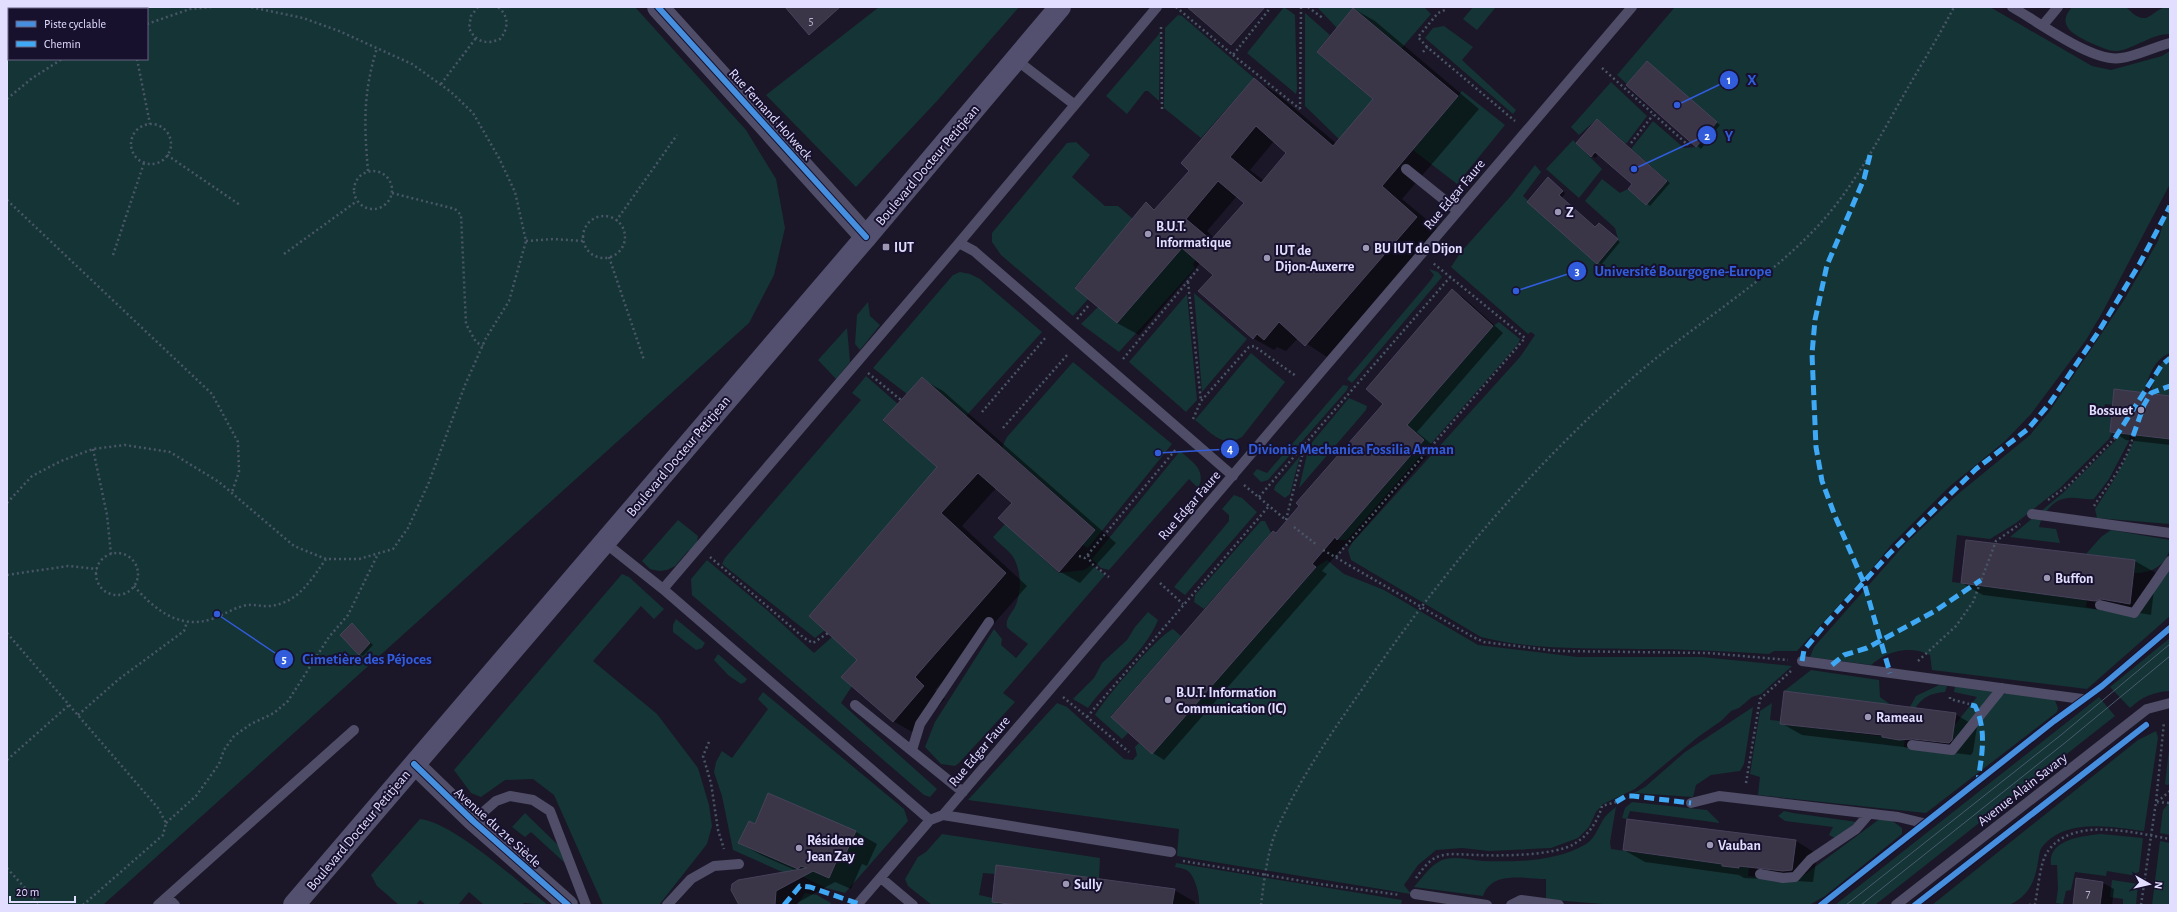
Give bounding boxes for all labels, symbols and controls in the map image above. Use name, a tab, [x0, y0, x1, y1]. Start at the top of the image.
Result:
legend	[8, 8, 148, 60]
house number: 5	[808, 15, 814, 27]
text: Piste cyclable	[44, 18, 106, 31]
text: Chemin	[44, 38, 81, 50]
street label: Rue Fernand Holweck	[726, 66, 815, 163]
callout: X	[1719, 66, 1764, 93]
text: X	[1747, 73, 1757, 88]
text: 1	[1727, 74, 1731, 86]
street label: Boulevard Docteur Petitjean	[873, 103, 982, 229]
callout: Y	[1697, 122, 1741, 149]
text: Y	[1725, 129, 1734, 144]
text: 2	[1704, 130, 1710, 142]
street label: Rue Edgar Faure	[1421, 157, 1488, 232]
place label: Z	[1566, 206, 1574, 220]
marker: Z	[1553, 207, 1563, 217]
place label: B.U.T. Informatique	[1156, 220, 1231, 250]
marker: B.U.T. Informatique	[1143, 229, 1153, 239]
place label: IUT	[894, 241, 914, 255]
marker: IUT	[881, 242, 891, 252]
place label: BU IUT de Dijon	[1374, 242, 1463, 256]
marker: BU IUT de Dijon	[1361, 243, 1371, 253]
place label: IUT de Dijon-Auxerre	[1275, 244, 1355, 274]
marker: IUT de Dijon-Auxerre	[1262, 253, 1272, 263]
callout: Université Bourgogne-Europe	[1567, 257, 1780, 284]
text: Université Bourgogne-Europe	[1595, 264, 1771, 279]
text: 3	[1574, 265, 1580, 277]
street label: Boulevard Docteur Petitjean	[624, 394, 733, 520]
place label: Bossuet	[2089, 404, 2133, 418]
marker: Bossuet	[2136, 405, 2146, 415]
callout: Divionis Mechanica Fossilia Arman	[1220, 435, 1462, 462]
text: Divionis Mechanica Fossilia Arman	[1248, 442, 1454, 457]
text: 4	[1227, 443, 1233, 455]
street label: Rue Edgar Faure	[1156, 468, 1224, 543]
place label: Buffon	[2055, 572, 2094, 586]
marker: Buffon	[2042, 573, 2052, 583]
callout: Cimetière des Péjoces	[274, 645, 440, 672]
text: Cimetière des Péjoces	[302, 652, 432, 667]
text: 5	[281, 653, 287, 665]
place label: B.U.T. Information Communication (IC)	[1176, 686, 1287, 716]
marker: B.U.T. Information Communication (IC)	[1163, 695, 1173, 705]
place label: Rameau	[1876, 711, 1923, 725]
marker: Rameau	[1863, 712, 1873, 722]
street label: Rue Edgar Faure	[946, 714, 1013, 789]
street label: Avenue Alain Savary	[1975, 751, 2070, 829]
street label: Boulevard Docteur Petitjean	[304, 768, 413, 894]
street label: Avenue du 21e Siècle	[451, 785, 543, 870]
place label: Résidence Jean Zay	[807, 834, 864, 864]
place label: Vauban	[1718, 839, 1761, 853]
marker: Vauban	[1705, 840, 1715, 850]
marker: Résidence Jean Zay	[794, 843, 804, 853]
north arrow	[2129, 864, 2169, 904]
scale bar	[10, 878, 75, 904]
place label: Sully	[1074, 878, 1103, 892]
marker: Sully	[1061, 879, 1071, 889]
text: N	[2152, 881, 2164, 890]
text: 20 m	[16, 886, 39, 898]
house number: 7	[2085, 887, 2091, 899]

